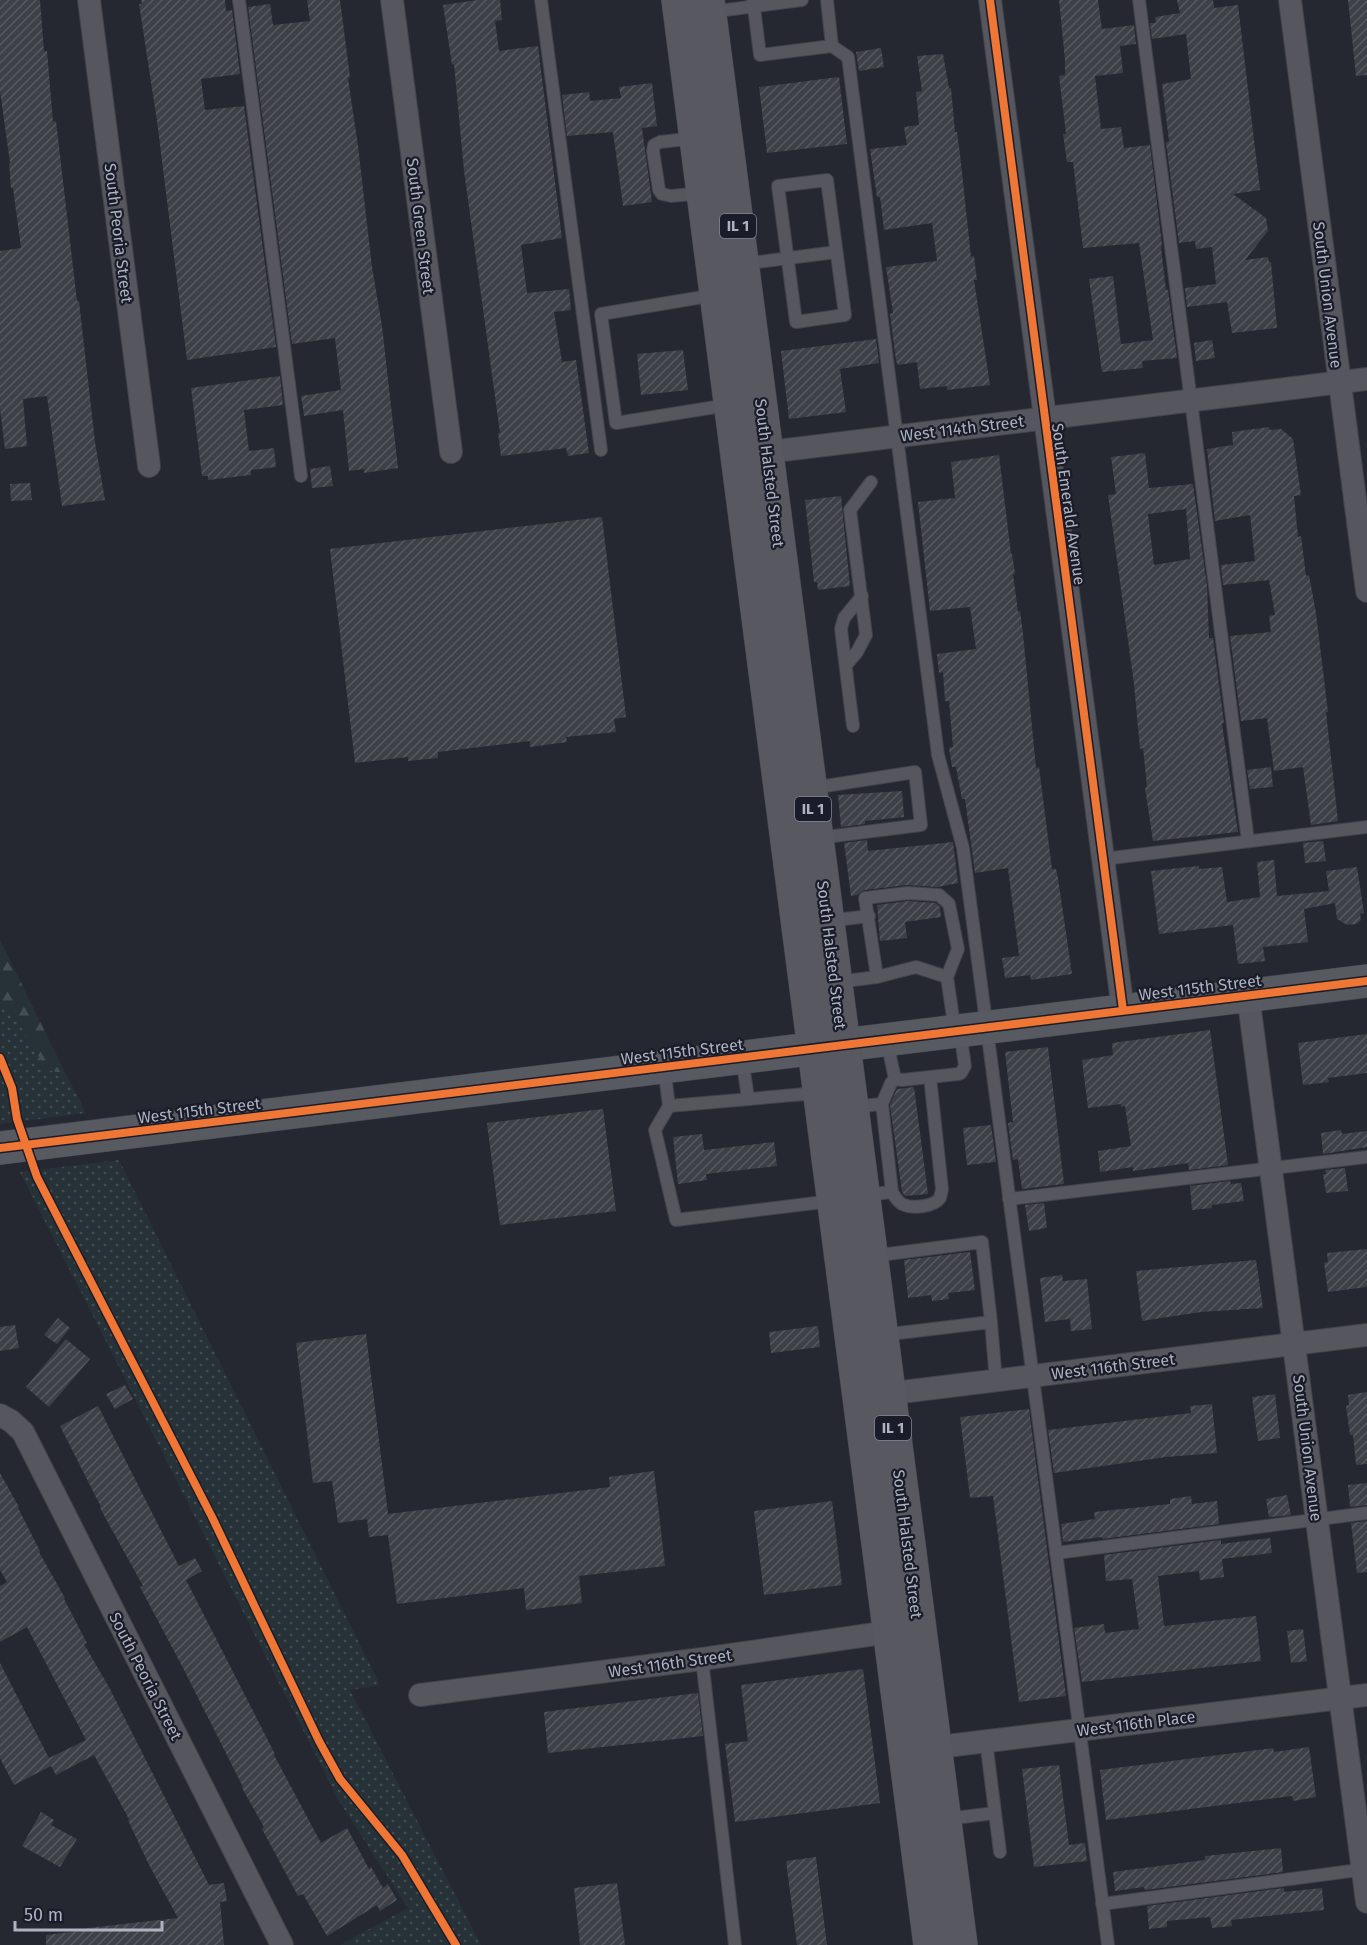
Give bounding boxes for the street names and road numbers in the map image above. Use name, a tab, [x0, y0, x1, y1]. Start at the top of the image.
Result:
street label: South Green Street	[403, 157, 438, 295]
street label: South Peoria Street	[101, 162, 137, 304]
road number: IL 1	[720, 214, 756, 238]
street label: South Union Avenue	[1309, 221, 1346, 369]
street label: South Halsted Street	[751, 398, 788, 549]
street label: West 114th Street	[899, 411, 1025, 445]
street label: South Emerald Avenue	[1048, 422, 1089, 586]
road number: IL 1	[795, 797, 831, 821]
street label: South Halsted Street	[813, 880, 850, 1031]
street label: West 115th Street	[1138, 971, 1263, 1004]
street label: West 115th Street	[620, 1035, 745, 1068]
street label: West 115th Street	[137, 1094, 262, 1127]
street label: West 116th Street	[1050, 1349, 1176, 1383]
street label: South Union Avenue	[1289, 1374, 1326, 1522]
road number: IL 1	[875, 1416, 911, 1440]
street label: South Halsted Street	[889, 1469, 926, 1620]
street label: South Peoria Street	[105, 1609, 186, 1743]
street label: West 116th Street	[607, 1645, 733, 1682]
street label: West 116th Place	[1076, 1707, 1196, 1740]

